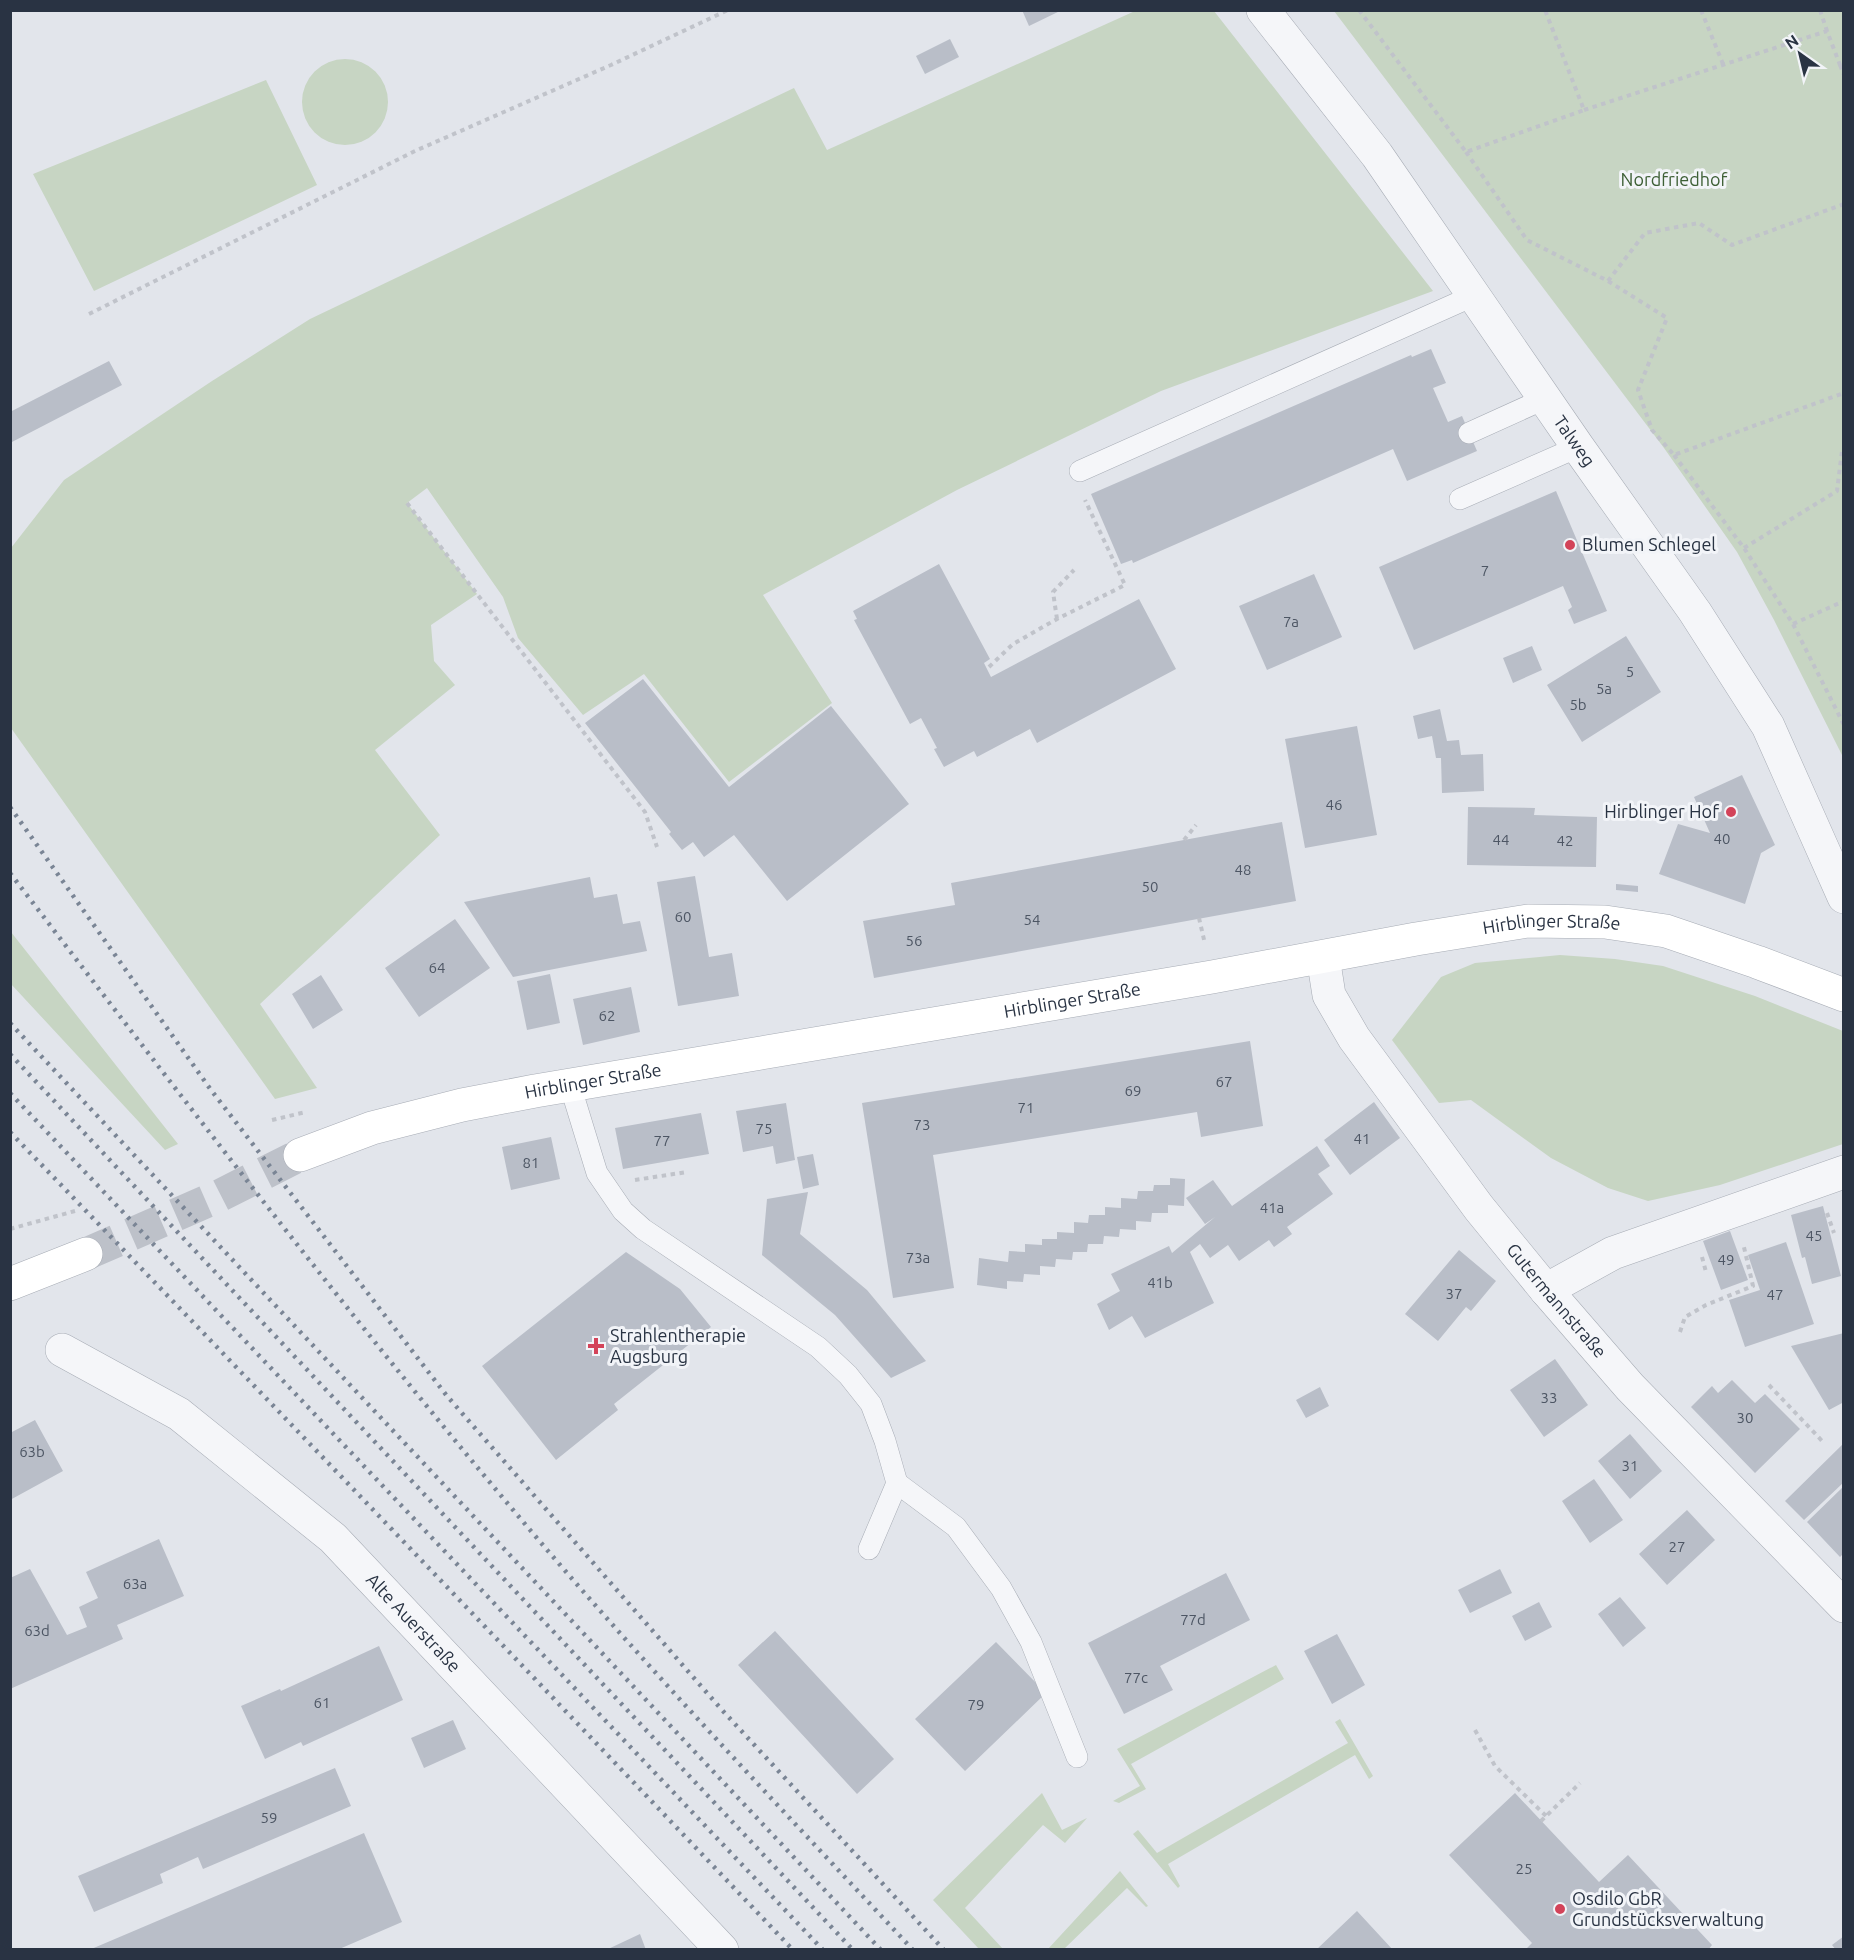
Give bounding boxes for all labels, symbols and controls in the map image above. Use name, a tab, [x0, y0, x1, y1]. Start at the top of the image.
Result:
north arrow	[1770, 24, 1830, 84]
text: N	[1782, 31, 1802, 52]
park label: Nordfriedhof	[1621, 169, 1728, 189]
street label: Talweg	[1550, 411, 1600, 470]
place label: Blumen Schlegel	[1582, 534, 1716, 554]
marker: Blumen Schlegel	[1563, 538, 1577, 552]
house number: 7	[1481, 562, 1489, 579]
house number: 7a	[1283, 613, 1299, 630]
house number: 5	[1626, 663, 1634, 680]
house number: 5a	[1596, 680, 1612, 697]
house number: 5b	[1569, 696, 1587, 713]
house number: 46	[1326, 796, 1342, 813]
place label: Hirblinger Hof	[1604, 801, 1719, 821]
marker: Hirblinger Hof	[1724, 805, 1738, 819]
house number: 40	[1714, 830, 1730, 847]
house number: 44	[1493, 831, 1509, 848]
house number: 42	[1557, 832, 1573, 849]
house number: 48	[1235, 861, 1251, 878]
house number: 50	[1142, 878, 1158, 895]
house number: 60	[675, 908, 691, 925]
street label: Hirblinger Straße	[1481, 910, 1622, 937]
house number: 54	[1024, 911, 1040, 928]
house number: 56	[906, 932, 922, 949]
house number: 64	[429, 959, 445, 976]
street label: Hirblinger Straße	[1002, 978, 1142, 1021]
house number: 62	[599, 1007, 615, 1024]
street label: Hirblinger Straße	[523, 1059, 663, 1102]
house number: 67	[1216, 1073, 1232, 1090]
house number: 69	[1125, 1082, 1141, 1099]
house number: 71	[1018, 1099, 1034, 1116]
house number: 73	[914, 1116, 930, 1133]
house number: 75	[756, 1120, 772, 1137]
house number: 41	[1354, 1130, 1370, 1147]
house number: 77	[654, 1132, 670, 1149]
house number: 81	[523, 1154, 539, 1171]
house number: 41a	[1260, 1199, 1284, 1216]
house number: 45	[1806, 1227, 1822, 1244]
street label: Gutermannstraße	[1503, 1239, 1611, 1361]
house number: 73a	[906, 1249, 930, 1266]
house number: 49	[1718, 1251, 1734, 1268]
house number: 41b	[1147, 1274, 1173, 1291]
house number: 37	[1446, 1285, 1462, 1302]
house number: 47	[1767, 1286, 1783, 1303]
place label: Strahlentherapie Augsburg	[610, 1325, 746, 1366]
marker: Strahlentherapie Augsburg	[587, 1337, 605, 1355]
house number: 33	[1541, 1389, 1557, 1406]
house number: 30	[1737, 1409, 1753, 1426]
house number: 63b	[19, 1443, 45, 1460]
house number: 31	[1622, 1457, 1638, 1474]
house number: 27	[1669, 1538, 1685, 1555]
street label: Alte Auerstraße	[363, 1569, 465, 1676]
house number: 63a	[123, 1575, 147, 1592]
house number: 77d	[1180, 1611, 1206, 1628]
house number: 63d	[24, 1622, 50, 1639]
house number: 77c	[1124, 1669, 1148, 1686]
house number: 61	[314, 1694, 330, 1711]
house number: 79	[968, 1696, 984, 1713]
house number: 59	[261, 1809, 277, 1826]
house number: 25	[1516, 1860, 1532, 1877]
place label: Osdilo GbR Grundstücksverwaltung	[1572, 1888, 1764, 1929]
marker: Osdilo GbR Grundstücksverwaltung	[1553, 1902, 1567, 1916]

